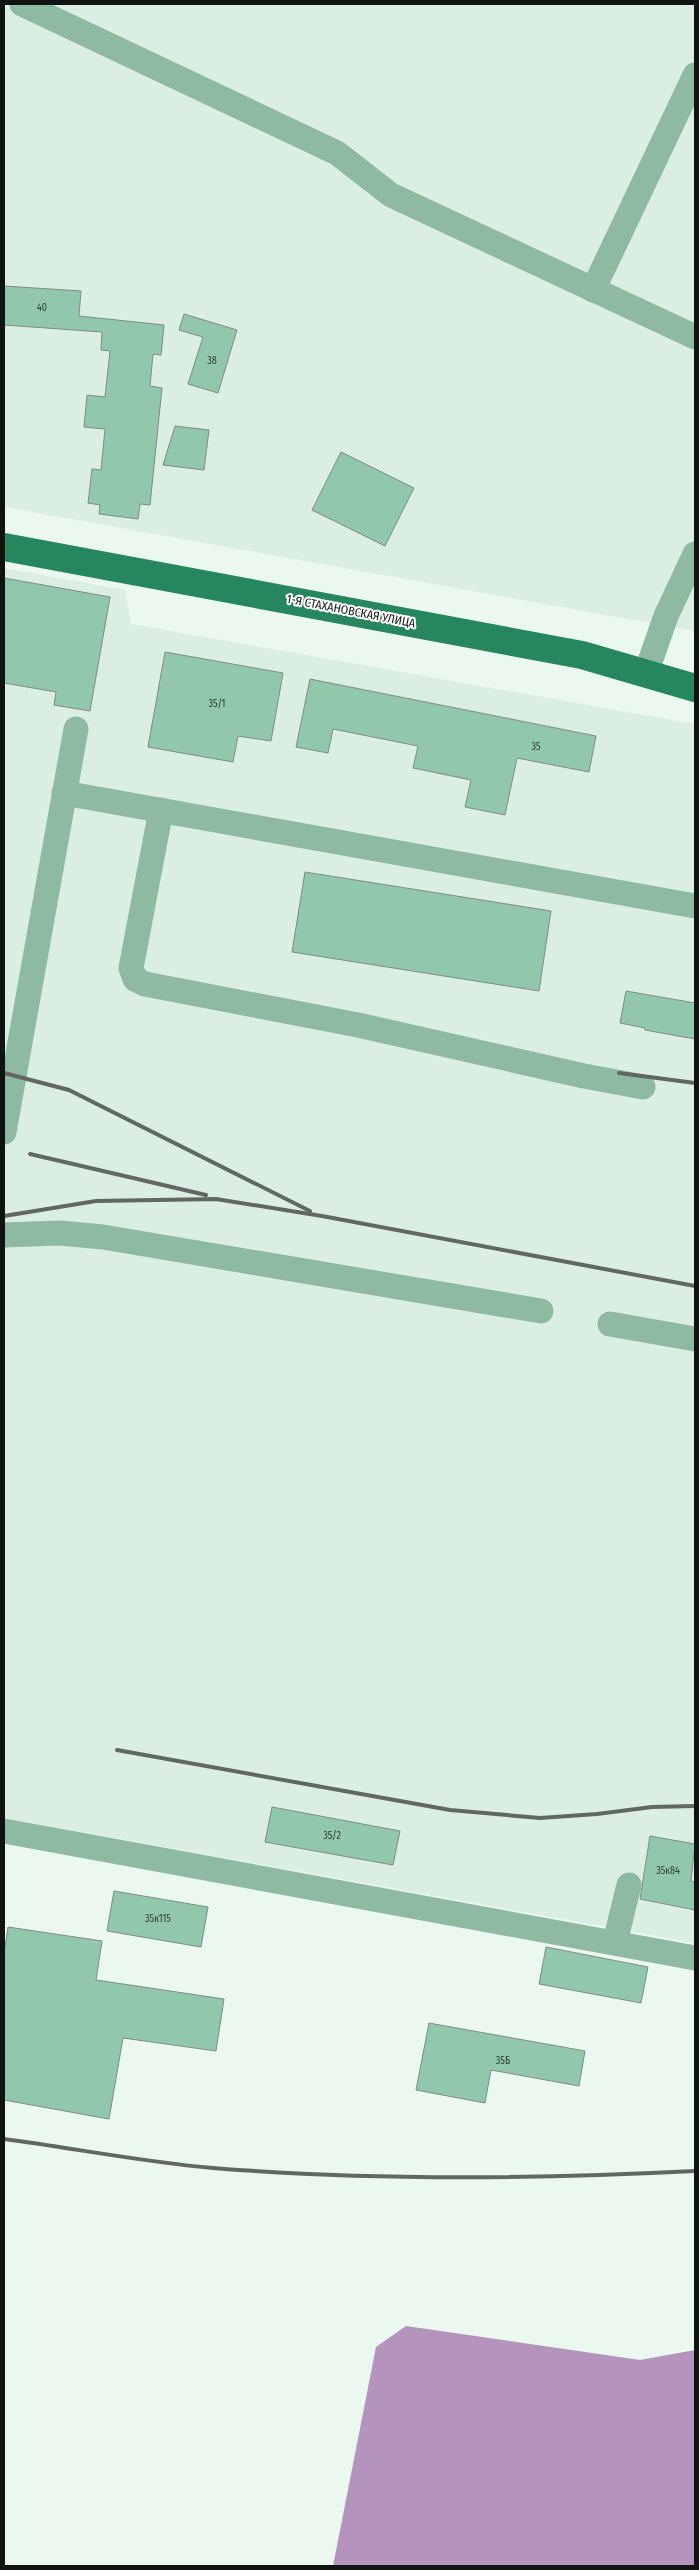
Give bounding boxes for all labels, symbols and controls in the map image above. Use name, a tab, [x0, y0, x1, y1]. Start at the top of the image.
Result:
house number: 40	[37, 302, 47, 314]
house number: 38	[207, 355, 217, 367]
street label: 1-Я СТАХАНОВСКАЯ УЛИЦА	[285, 592, 417, 630]
house number: 35/1	[209, 698, 225, 710]
house number: 35	[531, 741, 541, 753]
house number: 35/2	[323, 1830, 341, 1842]
house number: 35к84	[656, 1865, 680, 1877]
house number: 35к115	[145, 1913, 171, 1925]
house number: 35Б	[496, 2055, 510, 2067]

